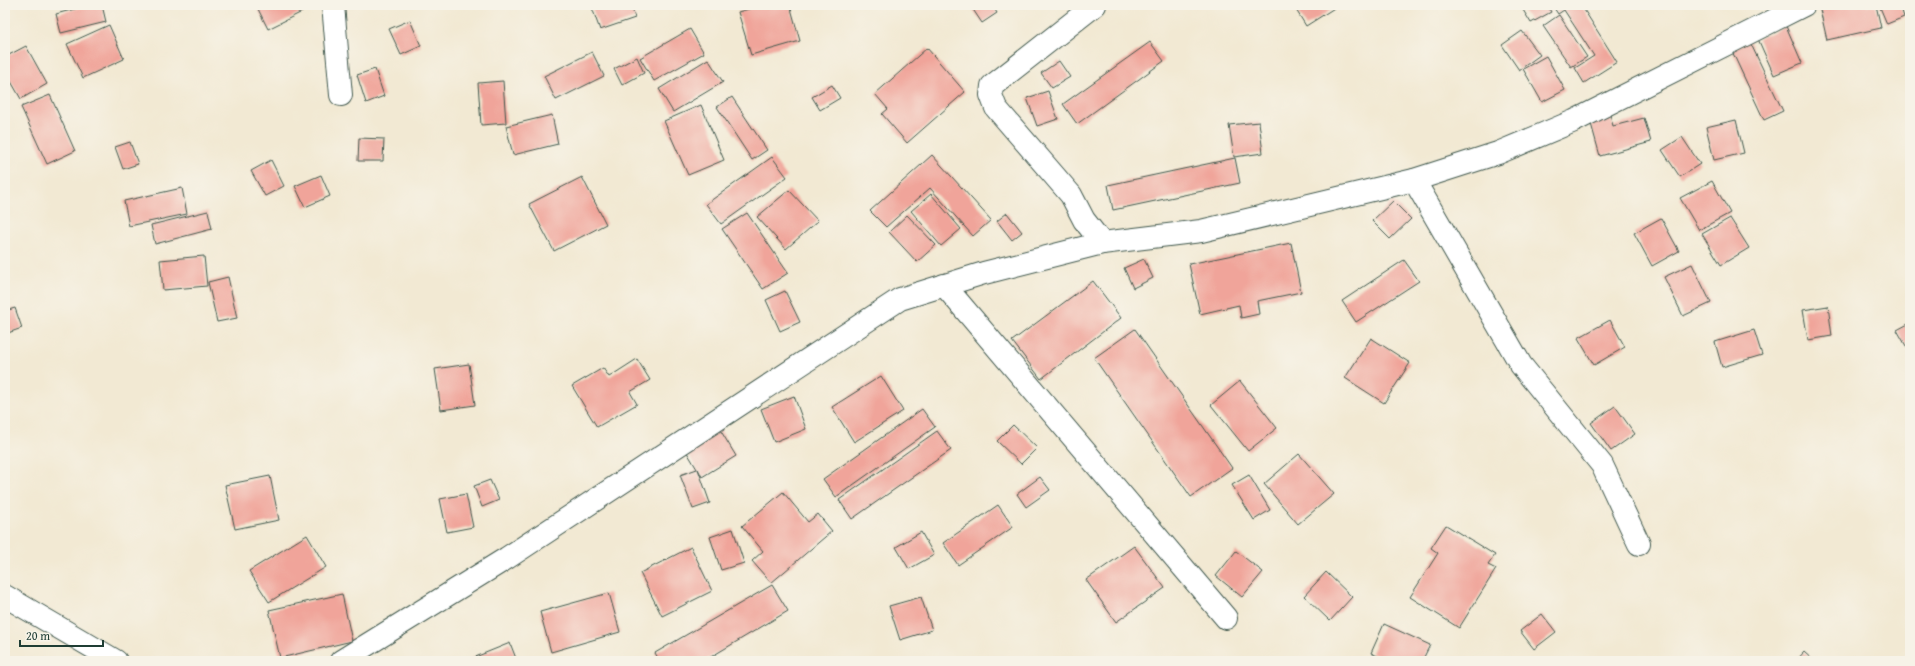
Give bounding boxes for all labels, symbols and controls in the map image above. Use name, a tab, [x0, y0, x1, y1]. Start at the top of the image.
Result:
scale bar	[20, 622, 103, 648]
text: 20 m	[26, 627, 50, 644]

